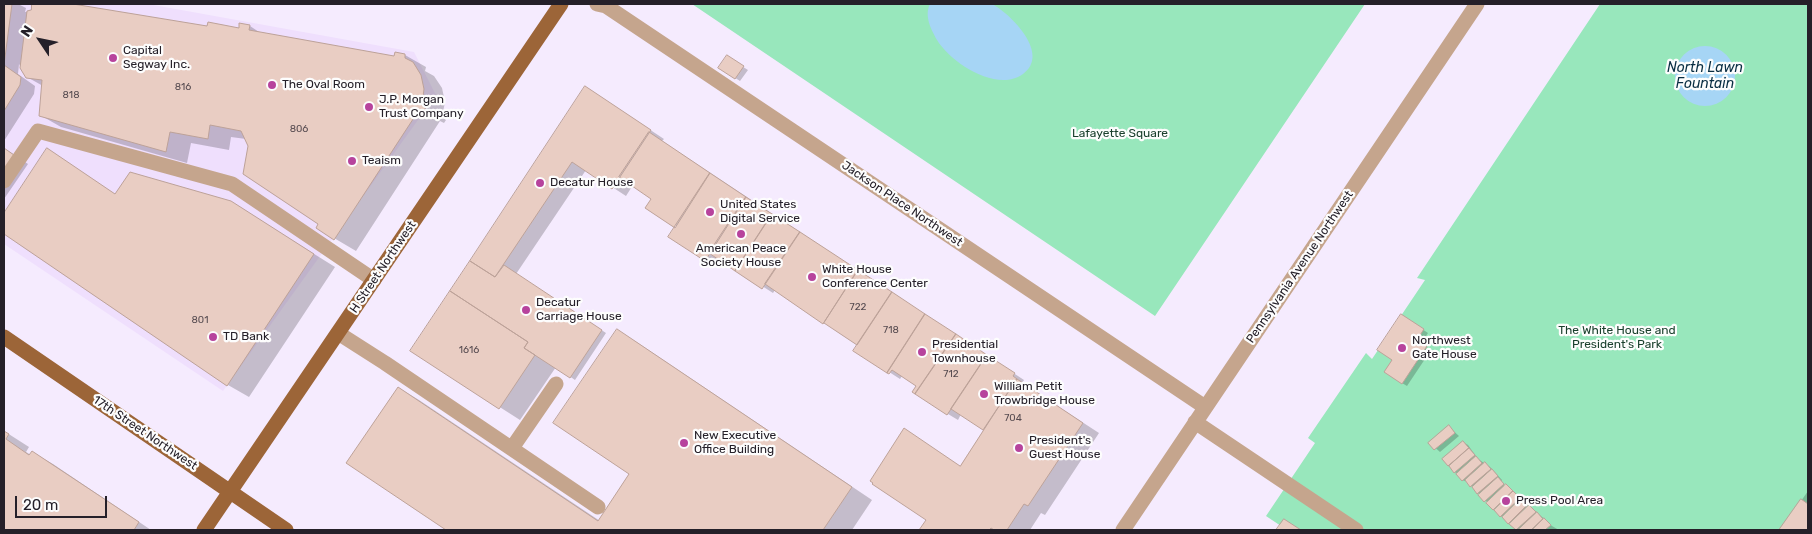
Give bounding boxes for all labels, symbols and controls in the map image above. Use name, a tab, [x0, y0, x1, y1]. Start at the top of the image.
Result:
north arrow	[15, 15, 65, 65]
text: N	[17, 22, 37, 40]
place label: Capital Segway Inc.	[123, 44, 190, 72]
marker: Capital Segway Inc.	[107, 52, 119, 64]
water label: North Lawn Fountain	[1667, 60, 1743, 92]
place label: The Oval Room	[282, 78, 365, 92]
marker: The Oval Room	[266, 79, 278, 91]
house number: 816	[175, 81, 191, 93]
house number: 818	[63, 89, 79, 101]
place label: J.P. Morgan Trust Company	[379, 93, 464, 121]
marker: J.P. Morgan Trust Company	[363, 101, 375, 113]
house number: 806	[290, 123, 308, 135]
park label: Lafayette Square	[1072, 127, 1168, 141]
place label: Teaism	[362, 154, 401, 168]
marker: Teaism	[346, 155, 358, 167]
street label: Jackson Place Northwest	[839, 158, 965, 250]
place label: Decatur House	[550, 176, 633, 190]
marker: Decatur House	[534, 177, 546, 189]
street label: Pennsylvania Avenue Northwest	[1243, 188, 1357, 346]
place label: United States Digital Service	[720, 198, 800, 226]
marker: United States Digital Service	[704, 206, 716, 218]
street label: H Street Northwest	[347, 218, 419, 316]
marker: American Peace Society House	[735, 228, 747, 240]
place label: American Peace Society House	[696, 242, 786, 270]
place label: White House Conference Center	[822, 263, 928, 291]
marker: White House Conference Center	[806, 271, 818, 283]
place label: Decatur Carriage House	[536, 296, 622, 324]
house number: 722	[850, 301, 866, 313]
marker: Decatur Carriage House	[520, 304, 532, 316]
house number: 801	[192, 314, 208, 326]
house number: 718	[883, 324, 899, 336]
park label: The White House and President's Park	[1558, 324, 1676, 352]
place label: TD Bank	[223, 330, 269, 344]
marker: TD Bank	[207, 331, 219, 343]
place label: Northwest Gate House	[1412, 334, 1477, 362]
place label: Presidential Townhouse	[932, 338, 998, 366]
marker: Northwest Gate House	[1396, 342, 1408, 354]
house number: 1616	[459, 344, 479, 356]
marker: Presidential Townhouse	[916, 346, 928, 358]
house number: 712	[943, 368, 959, 380]
place label: William Petit Trowbridge House	[994, 380, 1095, 408]
marker: William Petit Trowbridge House	[978, 388, 990, 400]
street label: 17th Street Northwest	[90, 393, 200, 473]
house number: 704	[1004, 412, 1022, 424]
place label: New Executive Office Building	[694, 429, 776, 457]
place label: President's Guest House	[1029, 434, 1100, 462]
marker: New Executive Office Building	[678, 437, 690, 449]
marker: President's Guest House	[1013, 442, 1025, 454]
scale bar	[18, 486, 110, 518]
place label: Press Pool Area	[1516, 494, 1603, 508]
marker: Press Pool Area	[1500, 495, 1512, 507]
text: 20 m	[23, 496, 58, 514]

